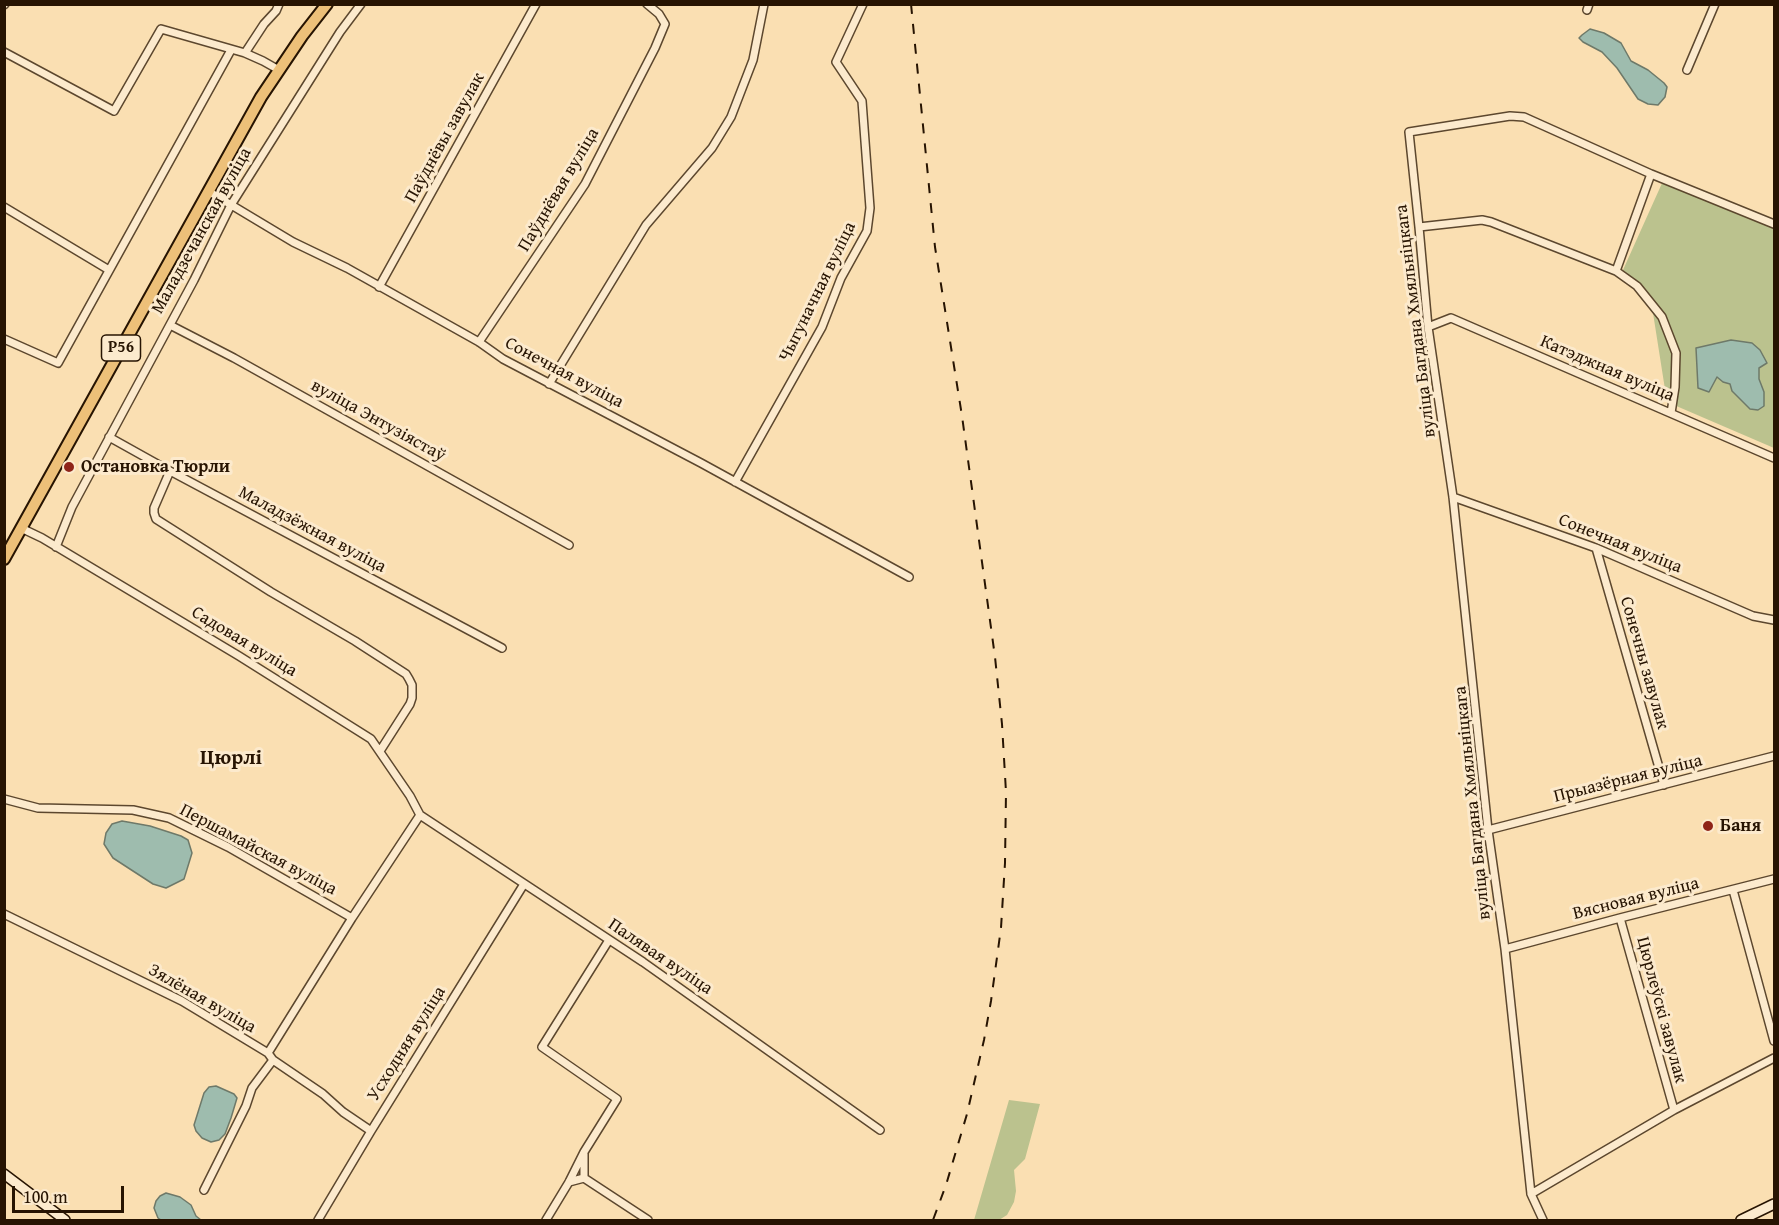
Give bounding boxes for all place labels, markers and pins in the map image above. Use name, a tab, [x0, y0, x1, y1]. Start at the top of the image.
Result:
place label: Остановка Тюрли	[81, 456, 230, 478]
marker: Остановка Тюрли	[62, 460, 76, 474]
place label: Баня	[1720, 815, 1761, 837]
marker: Баня	[1701, 819, 1715, 833]

